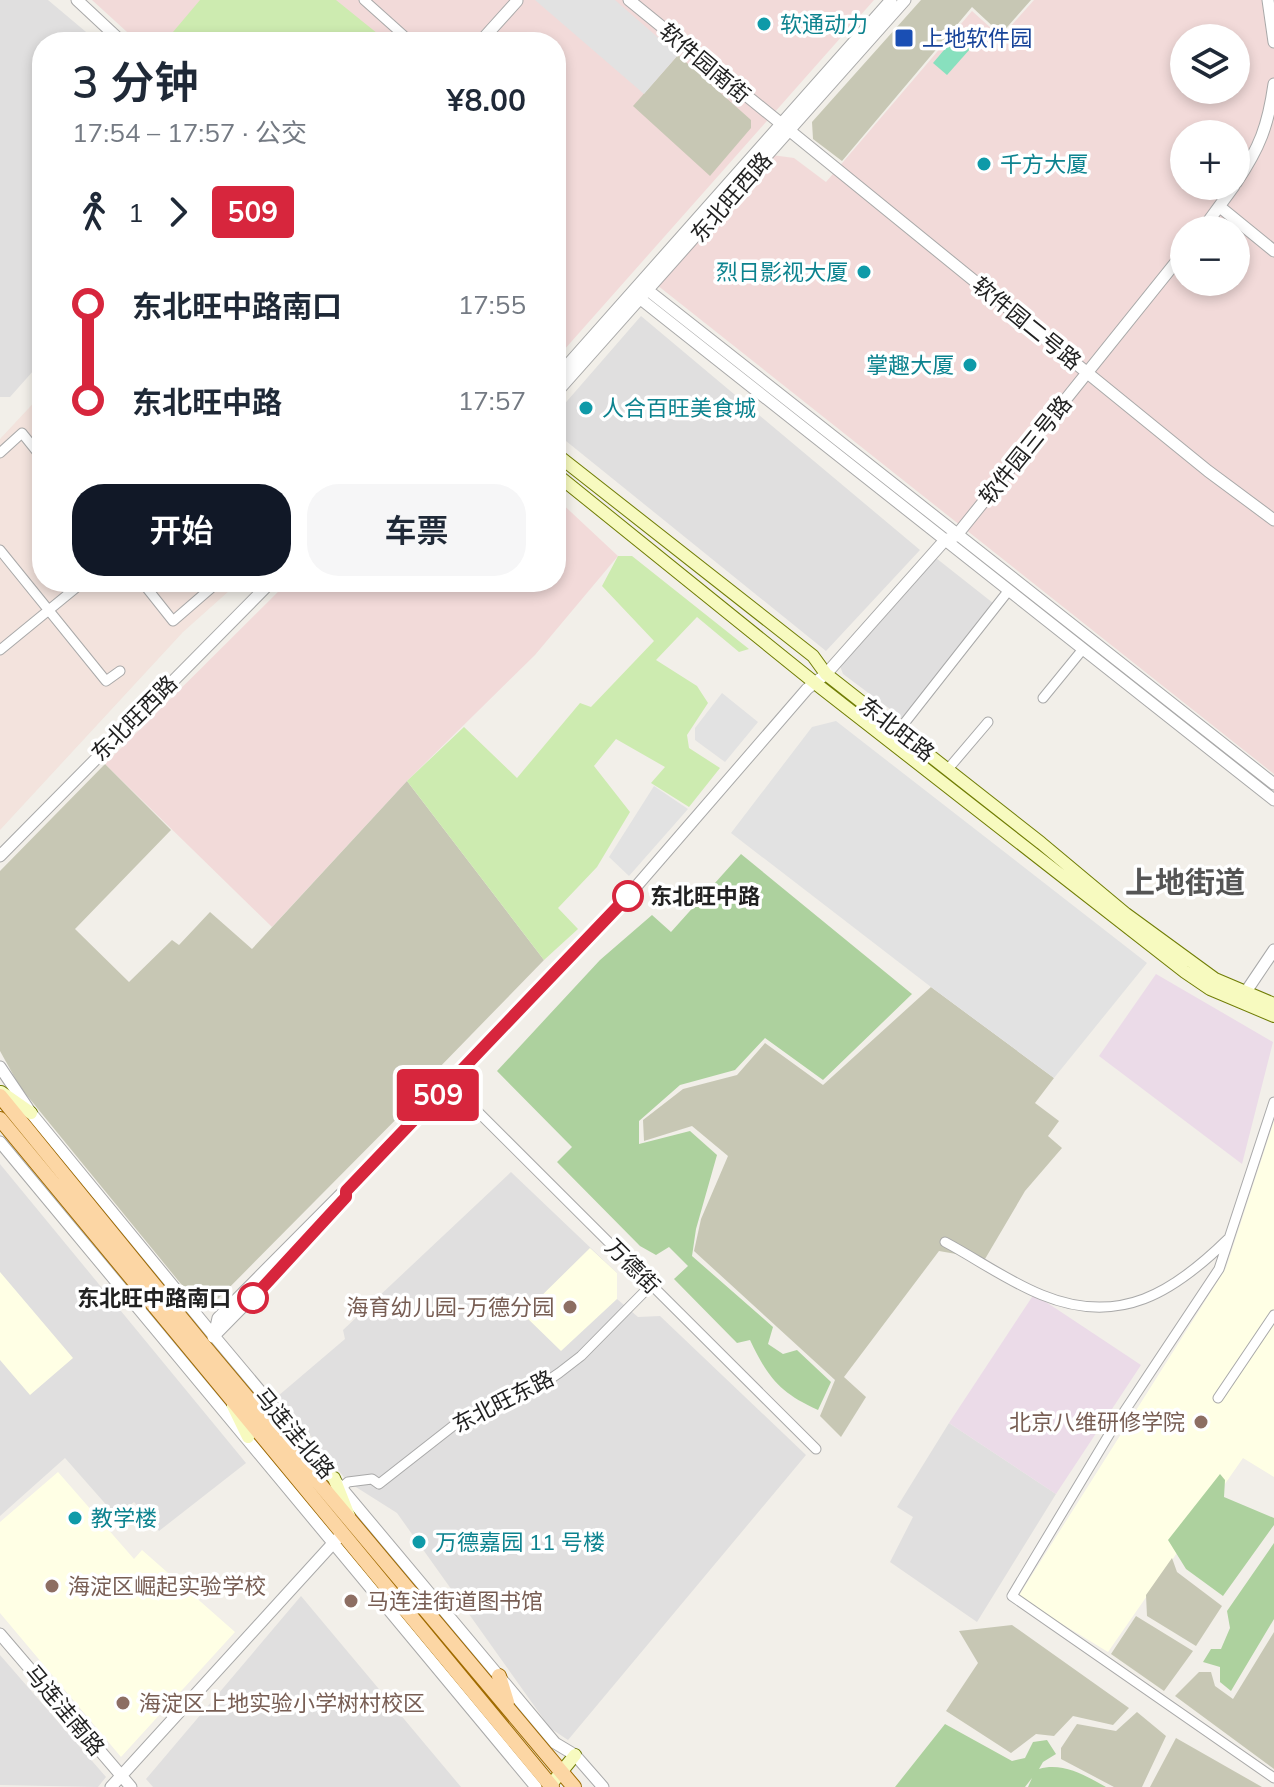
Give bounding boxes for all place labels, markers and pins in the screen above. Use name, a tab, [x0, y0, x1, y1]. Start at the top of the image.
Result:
place label: 软通动力	[780, 10, 868, 38]
marker: 软通动力	[755, 15, 773, 33]
place label: 上地软件园	[922, 24, 1032, 52]
marker: 上地软件园	[893, 27, 915, 49]
place label: 千方大厦	[1000, 150, 1088, 178]
marker: 千方大厦	[975, 155, 993, 173]
place label: 烈日影视大厦	[716, 258, 848, 286]
marker: 烈日影视大厦	[855, 263, 873, 281]
place label: 掌趣大厦	[866, 351, 954, 379]
marker: 掌趣大厦	[961, 356, 979, 374]
place label: 人合百旺美食城	[602, 394, 756, 422]
marker: 人合百旺美食城	[577, 399, 595, 417]
marker: 东北旺中路	[613, 881, 643, 911]
place label: 东北旺中路	[650, 882, 760, 910]
marker: 东北旺中路南口	[238, 1283, 268, 1313]
place label: 东北旺中路南口	[77, 1284, 231, 1312]
place label: 海育幼儿园-万德分园	[347, 1293, 554, 1321]
marker: 海育幼儿园-万德分园	[561, 1298, 579, 1316]
place label: 北京八维研修学院	[1009, 1408, 1185, 1436]
marker: 北京八维研修学院	[1192, 1413, 1210, 1431]
place label: 教学楼	[91, 1504, 157, 1532]
marker: 教学楼	[66, 1509, 84, 1527]
place label: 万德嘉园 11 号楼	[435, 1528, 605, 1556]
marker: 万德嘉园 11 号楼	[410, 1533, 428, 1551]
place label: 海淀区崛起实验学校	[68, 1572, 266, 1600]
marker: 海淀区崛起实验学校	[43, 1577, 61, 1595]
place label: 马连洼街道图书馆	[367, 1587, 543, 1615]
marker: 马连洼街道图书馆	[342, 1592, 360, 1610]
place label: 海淀区上地实验小学树村校区	[139, 1689, 425, 1717]
marker: 海淀区上地实验小学树村校区	[114, 1694, 132, 1712]

